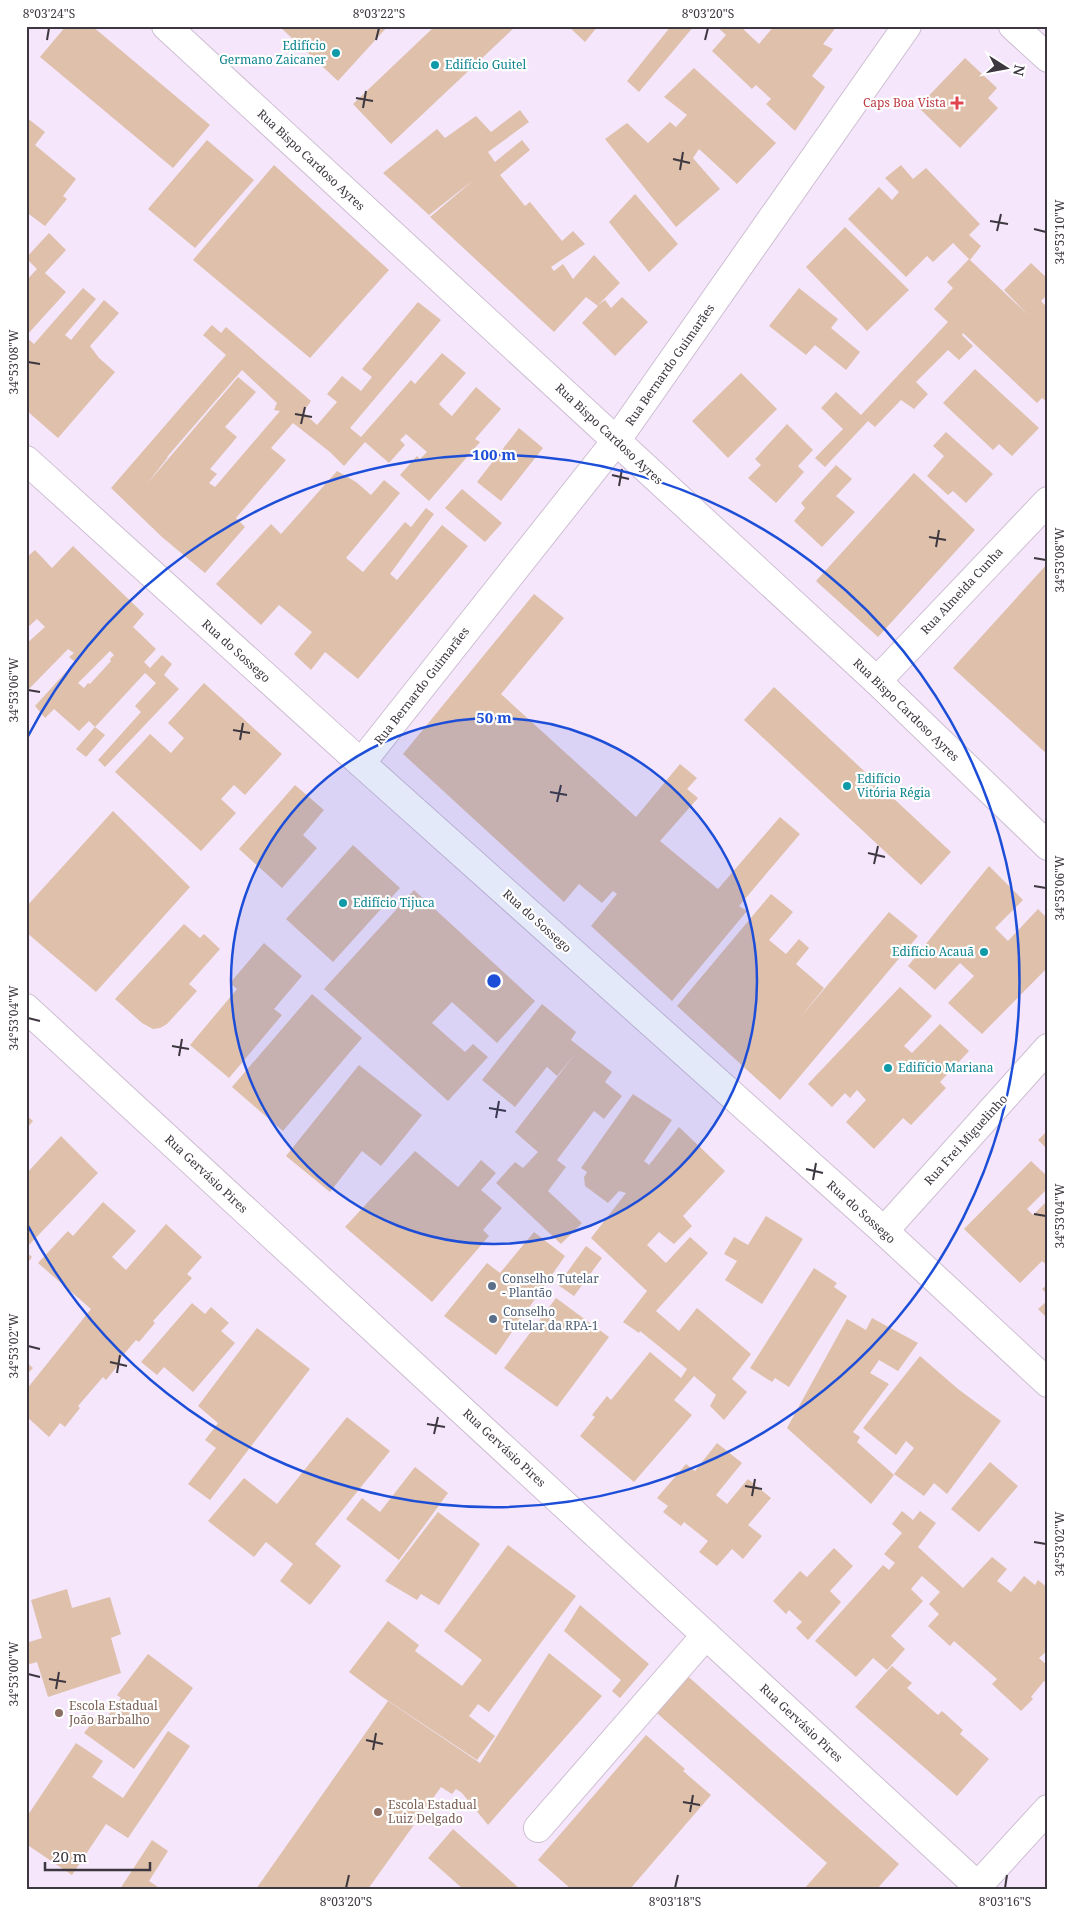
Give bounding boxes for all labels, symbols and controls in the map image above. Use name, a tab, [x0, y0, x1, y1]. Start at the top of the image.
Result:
text: 8°03'24"S	[23, 5, 75, 22]
text: 8°03'22"S	[353, 5, 405, 22]
text: 8°03'20"S	[682, 5, 734, 22]
place label: Edifício Germano Zaicaner	[219, 37, 326, 68]
north arrow	[982, 42, 1032, 92]
marker: Edifício Germano Zaicaner	[330, 47, 342, 59]
place label: Edifício Guitel	[445, 56, 526, 73]
marker: Edifício Guitel	[429, 59, 441, 71]
text: N	[1009, 63, 1030, 78]
place label: Caps Boa Vista	[863, 94, 946, 111]
marker: Caps Boa Vista	[950, 96, 964, 110]
street label: Rua Bispo Cardoso Ayres	[254, 105, 369, 214]
text: 34°53'10"W	[1051, 199, 1068, 265]
street label: Rua Bernardo Guimarães	[621, 300, 718, 429]
text: 34°53'08"W	[5, 329, 22, 395]
street label: Rua Bispo Cardoso Ayres	[552, 379, 667, 488]
text: 100 m	[472, 444, 516, 464]
text: 34°53'08"W	[1051, 527, 1068, 593]
street label: Rua Almeida Cunha	[917, 543, 1007, 638]
street label: Rua do Sossego	[198, 615, 274, 686]
street label: Rua Bernardo Guimarães	[370, 623, 473, 748]
street label: Rua Bispo Cardoso Ayres	[850, 654, 963, 765]
text: 34°53'06"W	[5, 657, 22, 723]
text: 50 m	[476, 707, 512, 727]
place label: Edifício Vitória Régia	[857, 770, 931, 801]
marker: Edifício Vitória Régia	[841, 780, 853, 792]
text: 34°53'06"W	[1051, 855, 1068, 921]
street label: Rua do Sossego	[499, 885, 575, 956]
place label: Edifício Tijuca	[353, 894, 435, 911]
marker: Edifício Tijuca	[337, 897, 349, 909]
place label: Edifício Acauã	[892, 943, 974, 960]
marker: Edifício Acauã	[978, 946, 990, 958]
centre of rings	[485, 972, 503, 990]
text: 34°53'04"W	[5, 985, 22, 1051]
place label: Edifício Mariana	[898, 1059, 994, 1076]
marker: Edifício Mariana	[882, 1062, 894, 1074]
street label: Rua Frei Miguelinho	[920, 1090, 1011, 1189]
street label: Rua Gervásio Pires	[161, 1131, 251, 1217]
street label: Rua do Sossego	[823, 1176, 899, 1247]
text: 34°53'04"W	[1051, 1183, 1068, 1249]
place label: Conselho Tutelar - Plantão	[502, 1270, 599, 1301]
marker: Conselho Tutelar - Plantão	[486, 1280, 498, 1292]
place label: Conselho Tutelar da RPA-1	[503, 1303, 599, 1334]
text: 34°53'02"W	[5, 1313, 22, 1379]
marker: Conselho Tutelar da RPA-1	[487, 1313, 499, 1325]
street label: Rua Gervásio Pires	[459, 1405, 549, 1491]
text: 34°53'02"W	[1051, 1511, 1068, 1577]
text: 34°53'00"W	[5, 1641, 22, 1707]
street label: Rua Gervásio Pires	[756, 1680, 846, 1766]
place label: Escola Estadual João Barbalho	[68, 1697, 158, 1728]
marker: Escola Estadual João Barbalho	[53, 1707, 65, 1719]
place label: Escola Estadual Luiz Delgado	[388, 1796, 477, 1827]
marker: Escola Estadual Luiz Delgado	[372, 1806, 384, 1818]
scale bar	[45, 1840, 150, 1872]
text: 20 m	[52, 1846, 87, 1866]
text: 8°03'20"S	[320, 1893, 372, 1910]
text: 8°03'18"S	[649, 1893, 701, 1910]
text: 8°03'16"S	[979, 1893, 1031, 1910]

